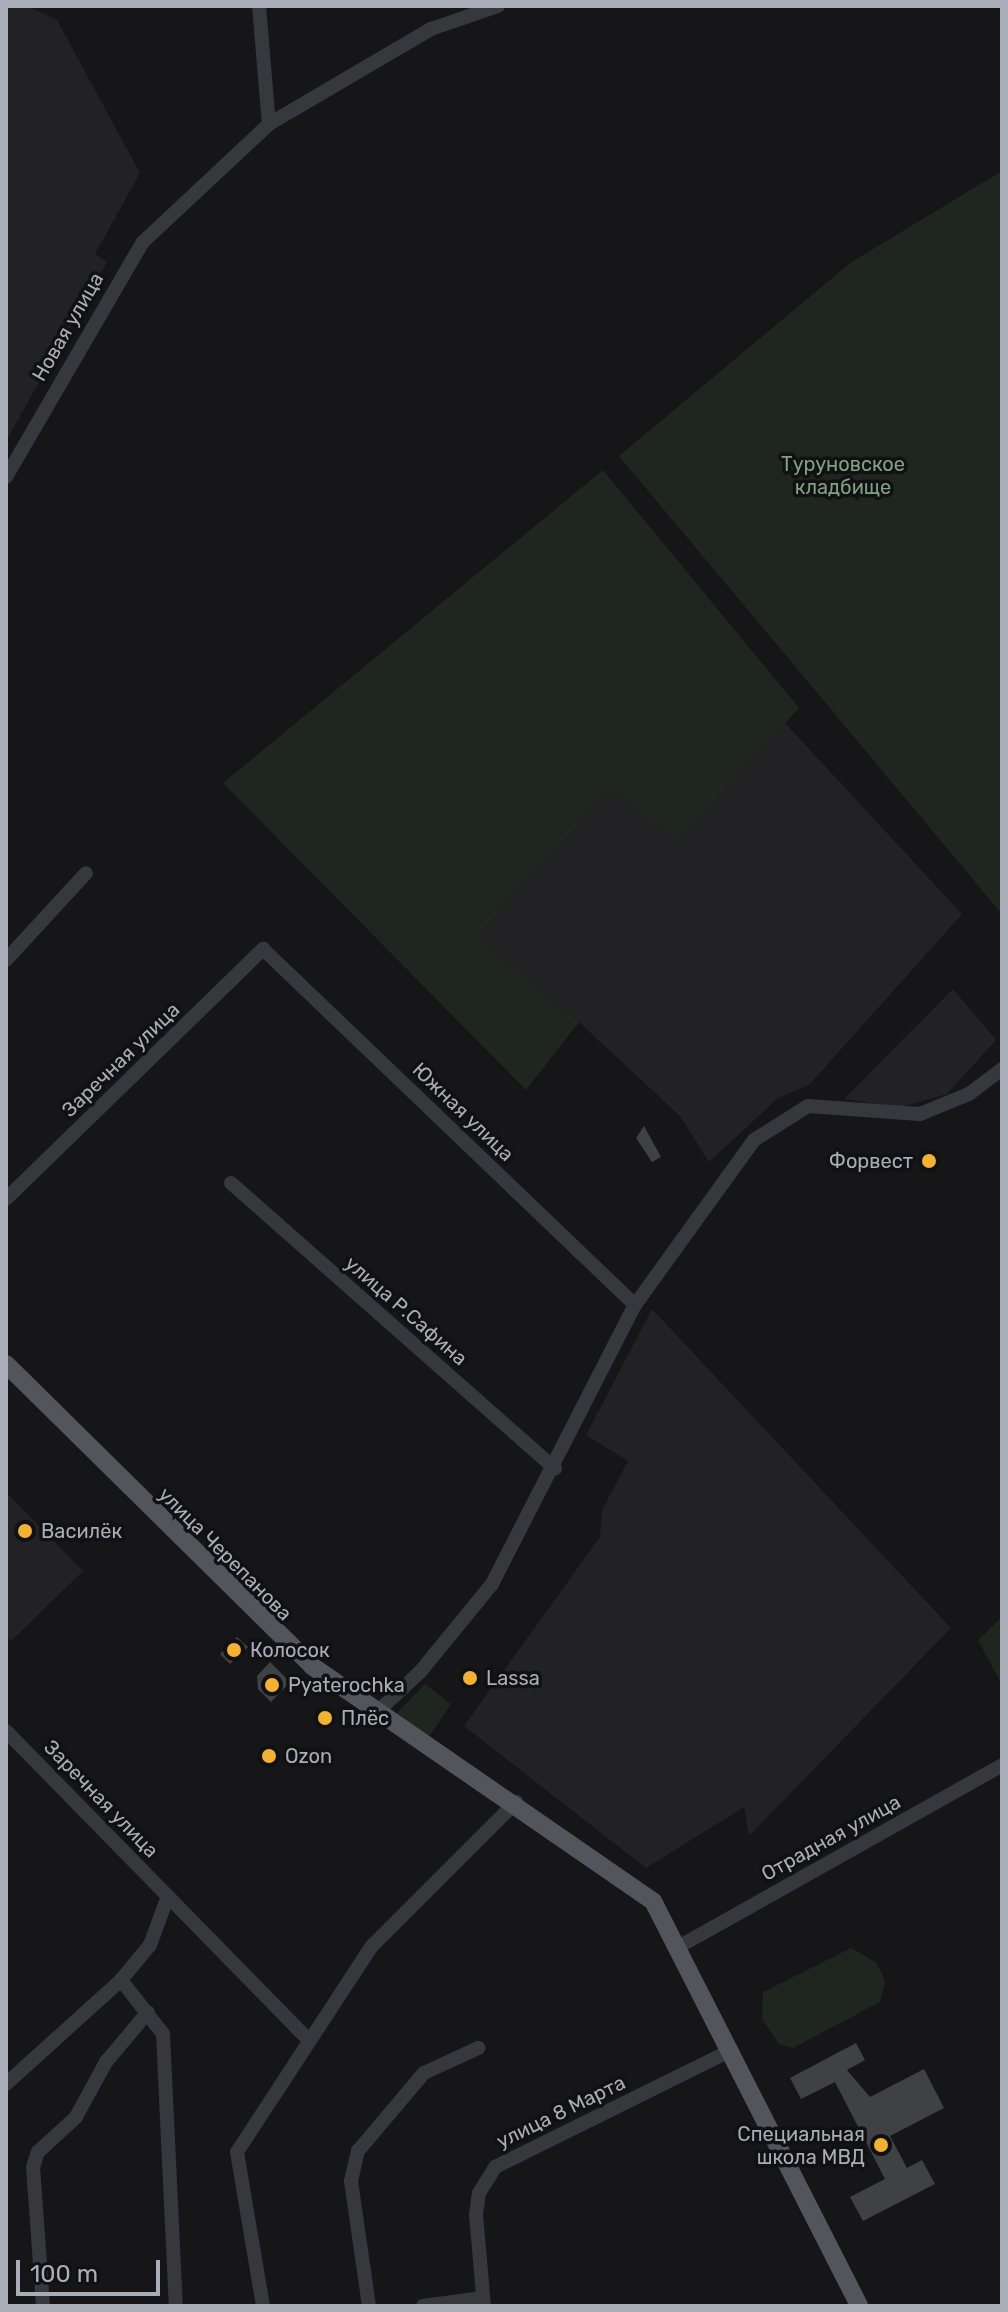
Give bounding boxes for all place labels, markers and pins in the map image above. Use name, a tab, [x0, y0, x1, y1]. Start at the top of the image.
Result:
place label: Форвест	[829, 1149, 913, 1173]
marker: Форвест	[920, 1152, 938, 1170]
place label: Василёк	[41, 1519, 122, 1543]
marker: Василёк	[16, 1522, 34, 1540]
place label: Колосок	[250, 1638, 330, 1662]
marker: Колосок	[225, 1641, 243, 1659]
place label: Lassa	[486, 1666, 540, 1690]
marker: Lassa	[461, 1669, 479, 1687]
place label: Pyaterochka	[288, 1673, 405, 1697]
marker: Pyaterochka	[263, 1676, 281, 1694]
place label: Плёс	[341, 1706, 389, 1730]
marker: Плёс	[316, 1709, 334, 1727]
place label: Ozon	[285, 1744, 332, 1768]
marker: Ozon	[260, 1747, 278, 1765]
place label: Специальная школа МВД	[737, 2122, 865, 2169]
marker: Специальная школа МВД	[872, 2136, 890, 2154]

